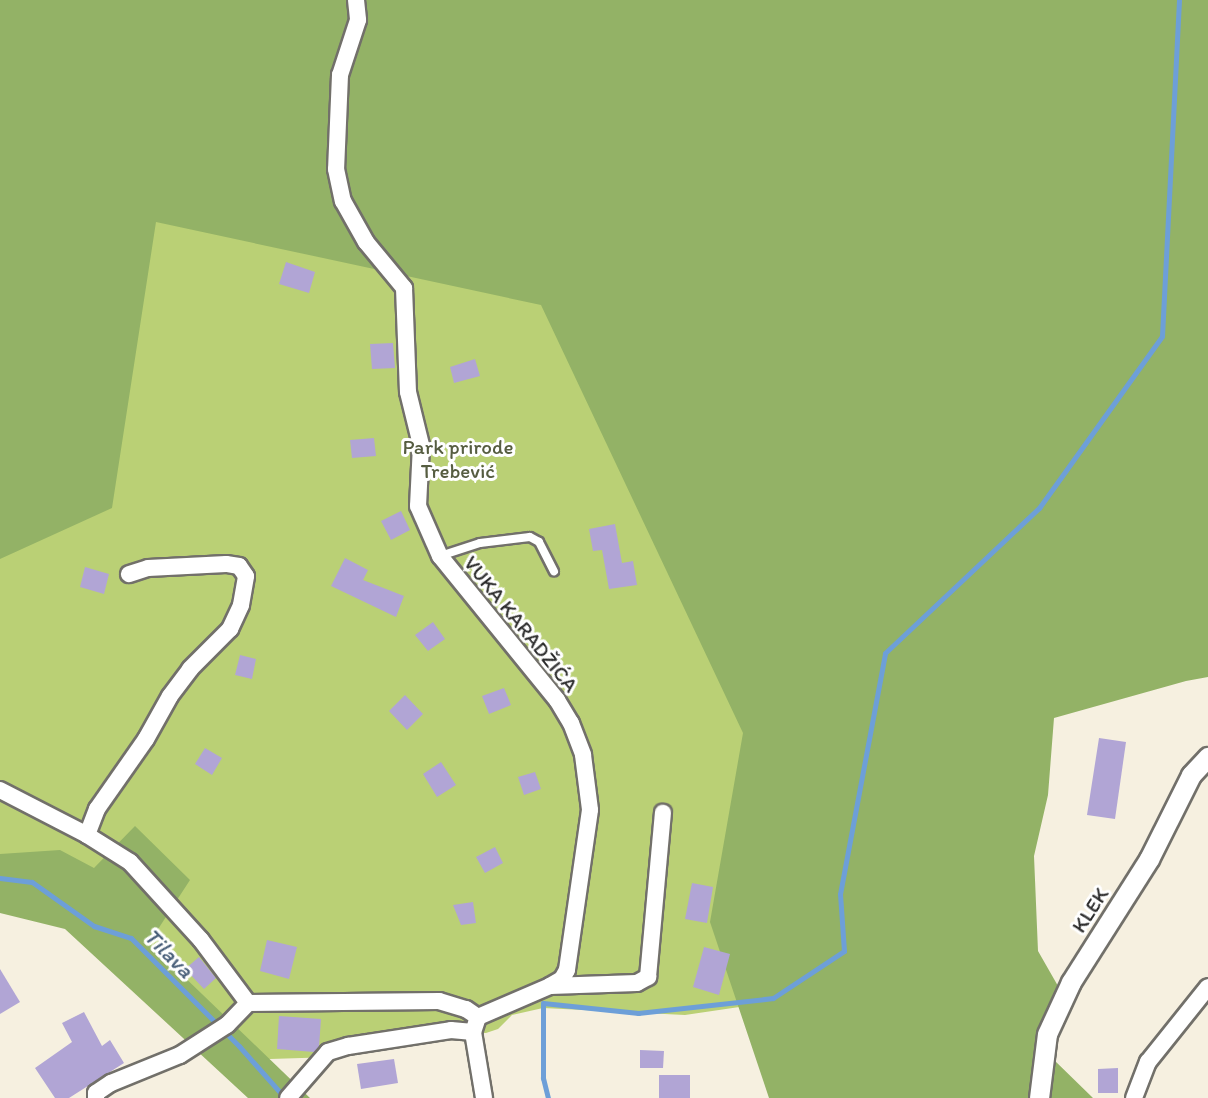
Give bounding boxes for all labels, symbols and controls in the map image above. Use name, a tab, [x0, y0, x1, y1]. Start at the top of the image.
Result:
park label: Park prirode Trebević	[402, 434, 514, 484]
street label: VUKA KARADŽIĆA	[457, 549, 585, 699]
street label: KLEK	[1066, 883, 1114, 937]
water label: Tilava	[138, 922, 200, 984]

